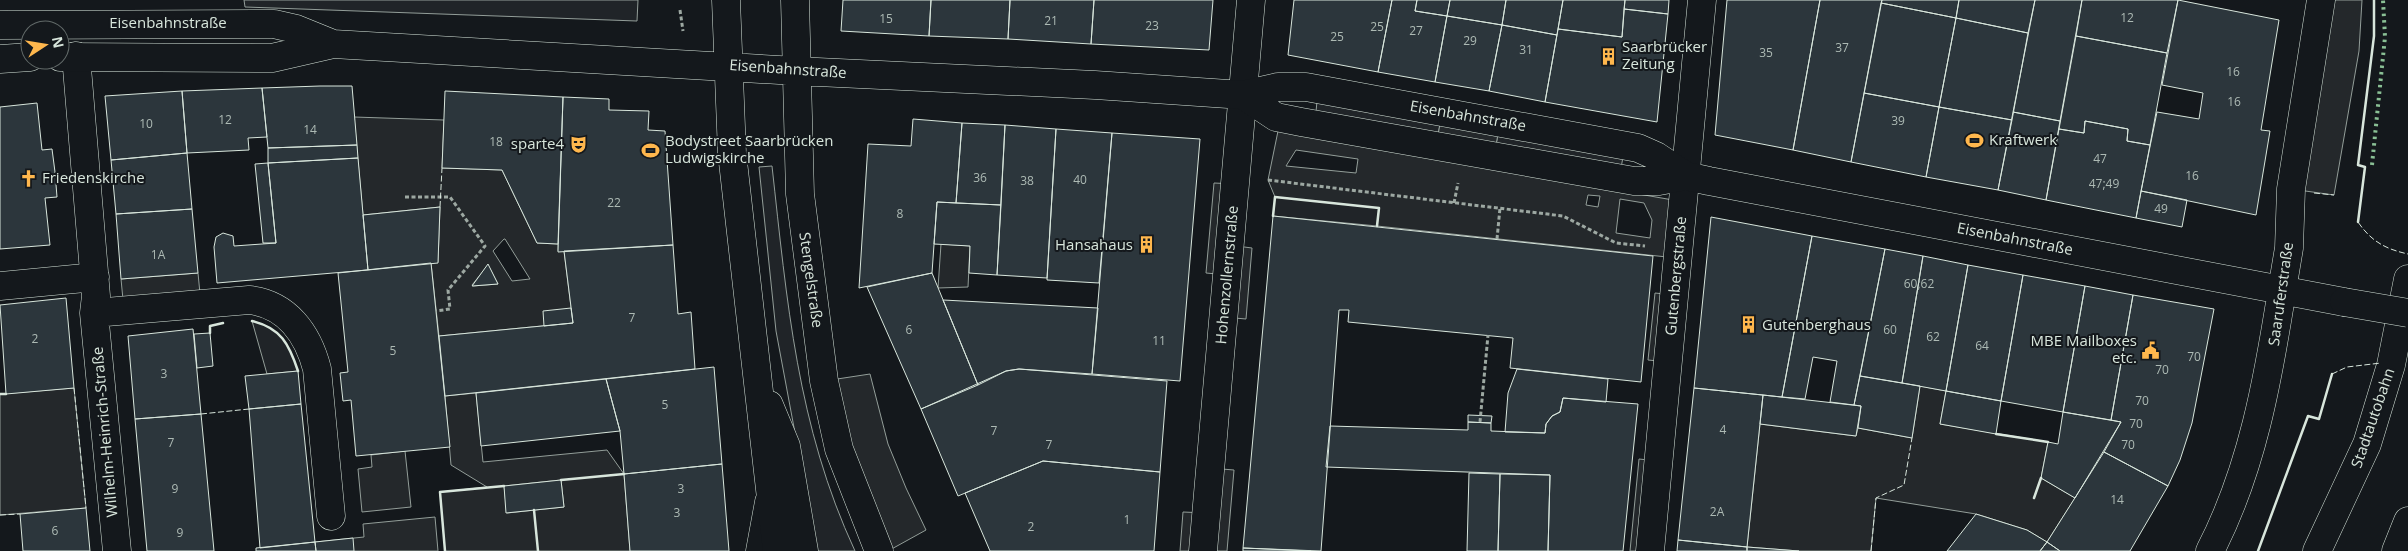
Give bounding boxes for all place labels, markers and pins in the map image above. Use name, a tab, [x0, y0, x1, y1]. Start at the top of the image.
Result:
place label: Saarbrücker Zeitung	[1622, 36, 1707, 73]
building icon: Saarbrücker Zeitung	[1598, 46, 1618, 66]
place label: Kraftwerk	[1989, 129, 2057, 149]
place label: Bodystreet Saarbrücken Ludwigskirche	[665, 130, 833, 167]
sports icon: Kraftwerk	[1965, 130, 1985, 150]
place label: sparte4	[511, 133, 564, 153]
theatre icon: sparte4	[568, 134, 588, 154]
sports icon: Bodystreet Saarbrücken Ludwigskirche	[641, 140, 661, 160]
place label: Friedenskirche	[42, 167, 145, 187]
church icon: Friedenskirche	[18, 168, 38, 188]
place label: Hansahaus	[1055, 234, 1133, 254]
building icon: Hansahaus	[1137, 235, 1157, 255]
place label: Gutenberghaus	[1762, 314, 1871, 334]
building icon: Gutenberghaus	[1738, 315, 1758, 335]
place label: MBE Mailboxes etc.	[2031, 330, 2137, 367]
public building icon: MBE Mailboxes etc.	[2141, 340, 2161, 360]

